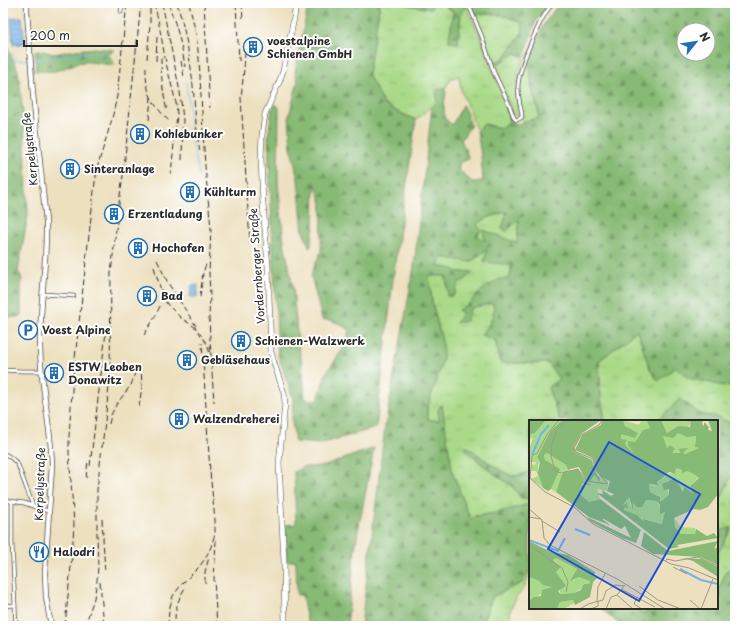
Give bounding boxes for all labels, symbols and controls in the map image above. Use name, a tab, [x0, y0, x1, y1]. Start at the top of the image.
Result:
scale bar	[24, 22, 137, 48]
north arrow	[676, 22, 716, 62]
text: 200 m	[30, 26, 70, 44]
text: N	[696, 29, 715, 45]
place label: voestalpine Schienen GmbH	[267, 32, 352, 62]
building icon: voestalpine Schienen GmbH	[242, 36, 264, 58]
street label: Kerpelystraße	[17, 111, 42, 187]
building icon: Kohlebunker	[129, 123, 151, 145]
place label: Kohlebunker	[154, 125, 223, 142]
building icon: Sinteranlage	[59, 158, 81, 180]
place label: Sinteranlage	[84, 160, 155, 177]
building icon: Kühlturm	[179, 181, 201, 203]
place label: Kühlturm	[204, 183, 256, 200]
building icon: Erzentladung	[103, 203, 125, 225]
place label: Erzentladung	[128, 205, 203, 222]
street label: Vordernberger Straße	[244, 207, 269, 324]
building icon: Hochofen	[127, 237, 149, 259]
place label: Hochofen	[152, 239, 205, 256]
building icon: Bad	[136, 285, 158, 307]
place label: Bad	[161, 287, 183, 304]
parking icon: Voest Alpine	[17, 319, 39, 341]
place label: Voest Alpine	[42, 321, 111, 338]
building icon: Schienen-Walzwerk	[230, 330, 252, 352]
place label: Schienen-Walzwerk	[255, 332, 365, 349]
building icon: Gebläsehaus	[176, 349, 198, 371]
place label: Gebläsehaus	[201, 351, 270, 368]
place label: ESTW Leoben Donawitz	[68, 358, 142, 388]
building icon: ESTW Leoben Donawitz	[43, 362, 65, 384]
building icon: Walzendreherei	[168, 408, 190, 430]
place label: Walzendreherei	[193, 410, 279, 427]
inset map	[529, 420, 718, 609]
street label: Kerpelystraße	[30, 447, 49, 521]
restaurant icon: Halodri	[28, 541, 50, 563]
place label: Halodri	[53, 543, 95, 560]

